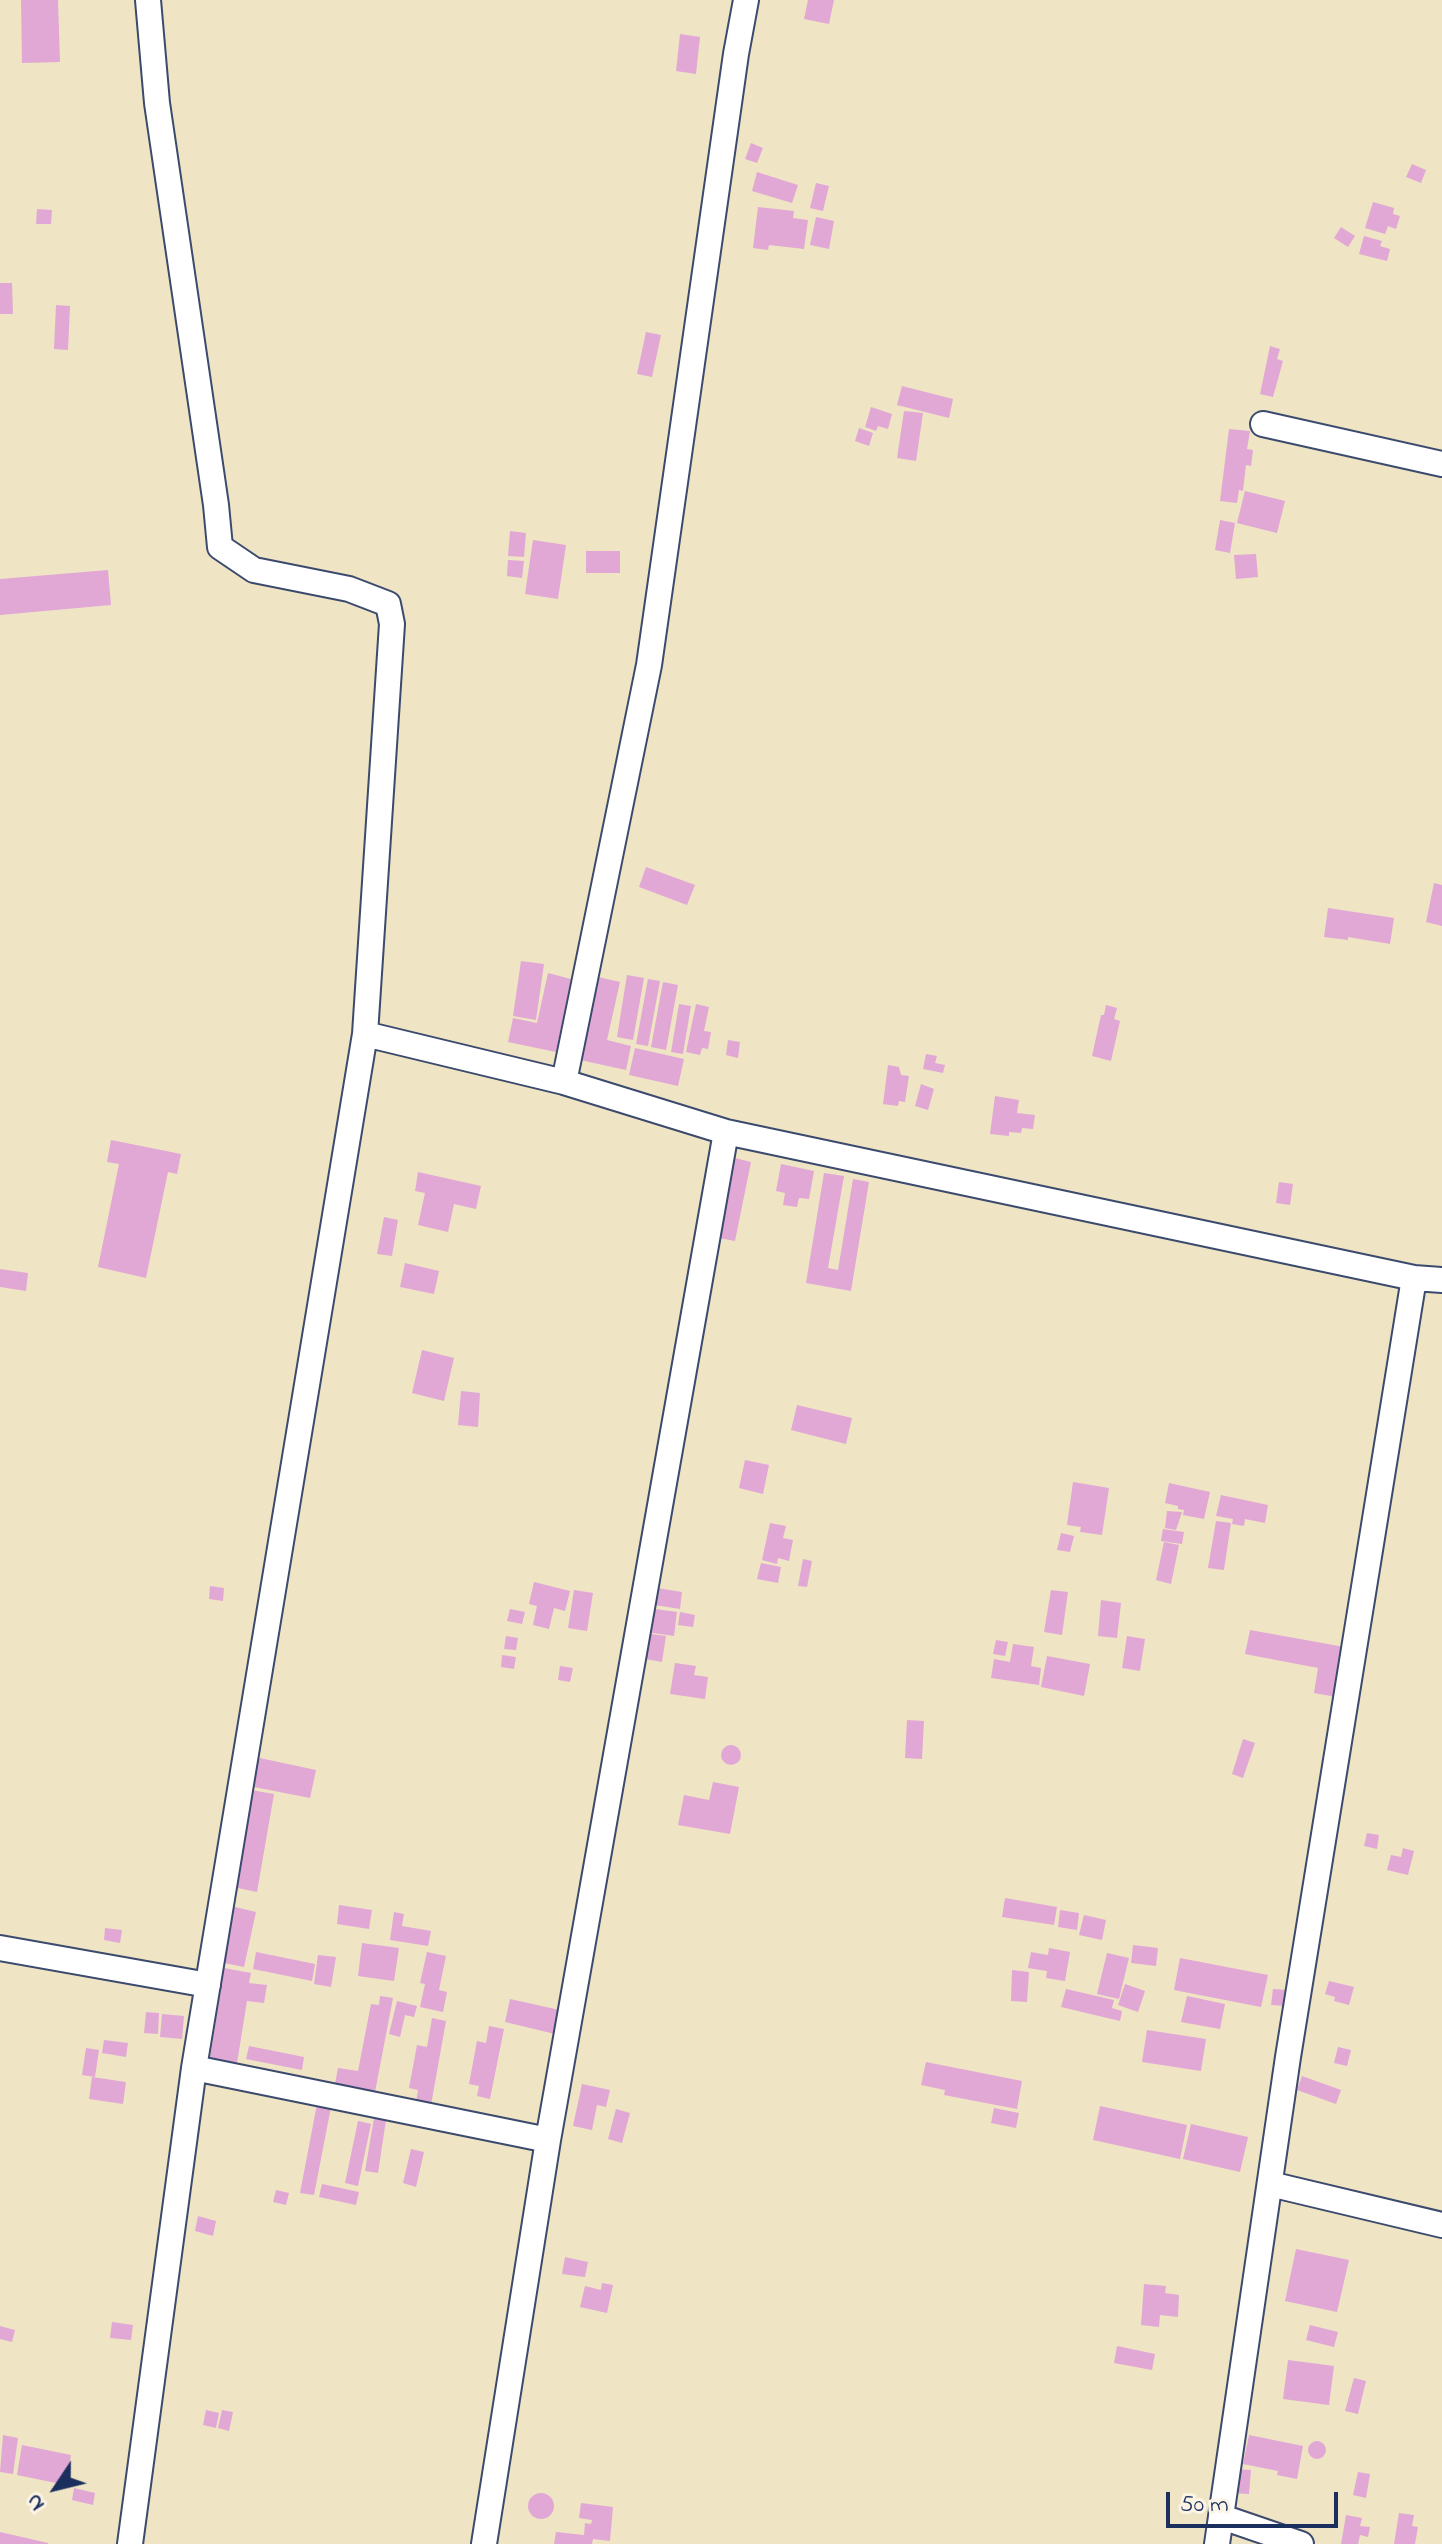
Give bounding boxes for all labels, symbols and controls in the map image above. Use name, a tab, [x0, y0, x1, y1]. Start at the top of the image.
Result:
north arrow	[16, 2448, 96, 2528]
scale bar	[1170, 2476, 1342, 2526]
text: N	[19, 2487, 54, 2517]
text: 50 m	[1180, 2488, 1229, 2523]

